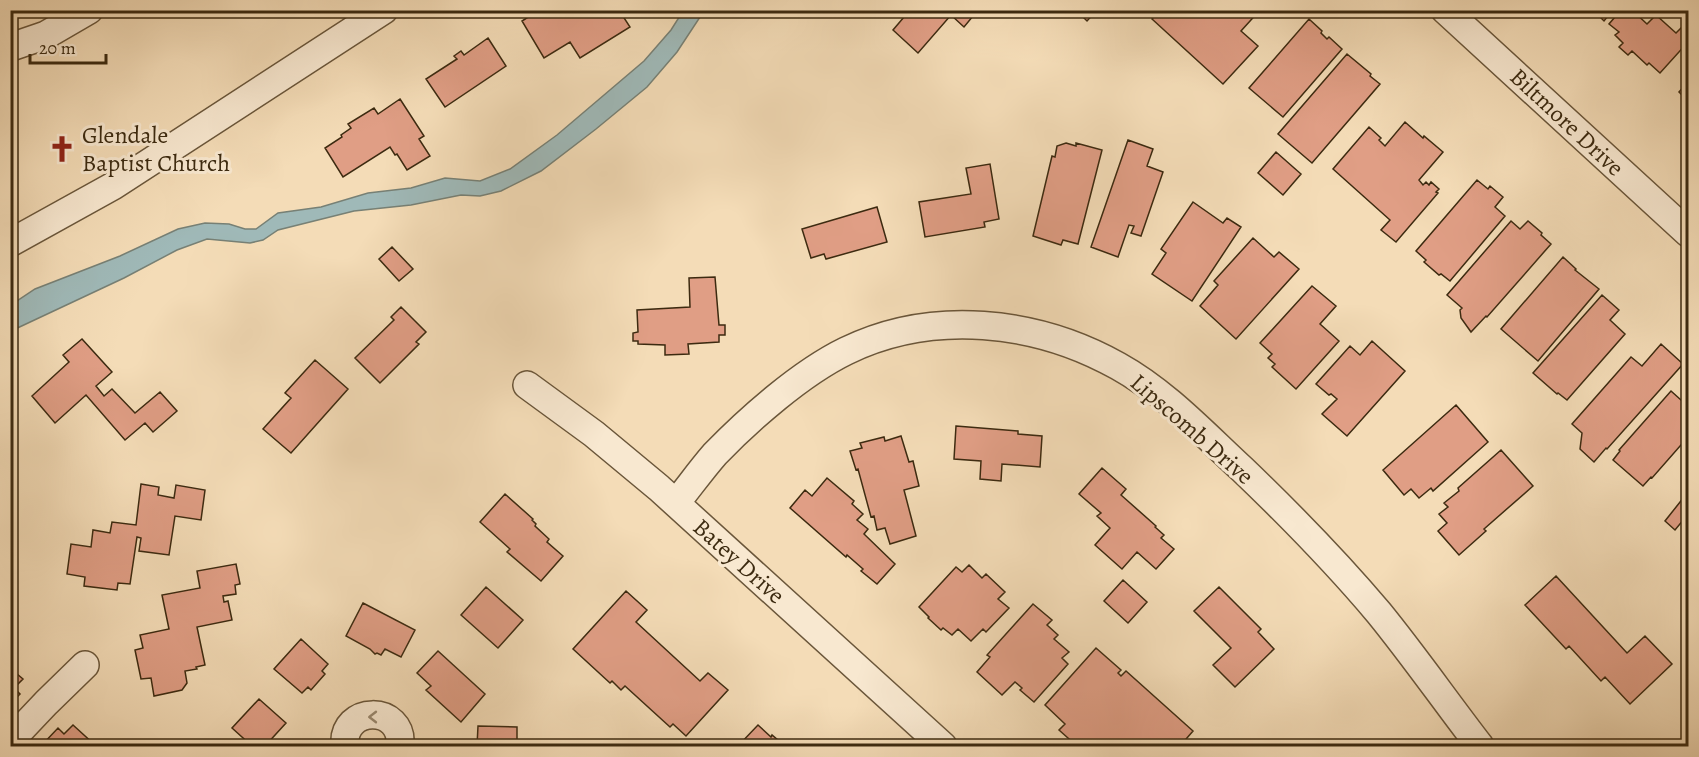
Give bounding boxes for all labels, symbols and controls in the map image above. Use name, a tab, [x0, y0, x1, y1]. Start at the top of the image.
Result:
scale bar	[30, 27, 106, 65]
text: 20 m	[39, 36, 76, 60]
street label: Biltmore Drive	[1503, 61, 1631, 183]
place label: Glendale Baptist Church	[82, 119, 230, 179]
church icon: Glendale Baptist Church	[47, 134, 77, 164]
street label: Lipscomb Drive	[1123, 366, 1261, 492]
street label: Batey Drive	[686, 511, 792, 611]
one-way arrow	[368, 710, 377, 723]

